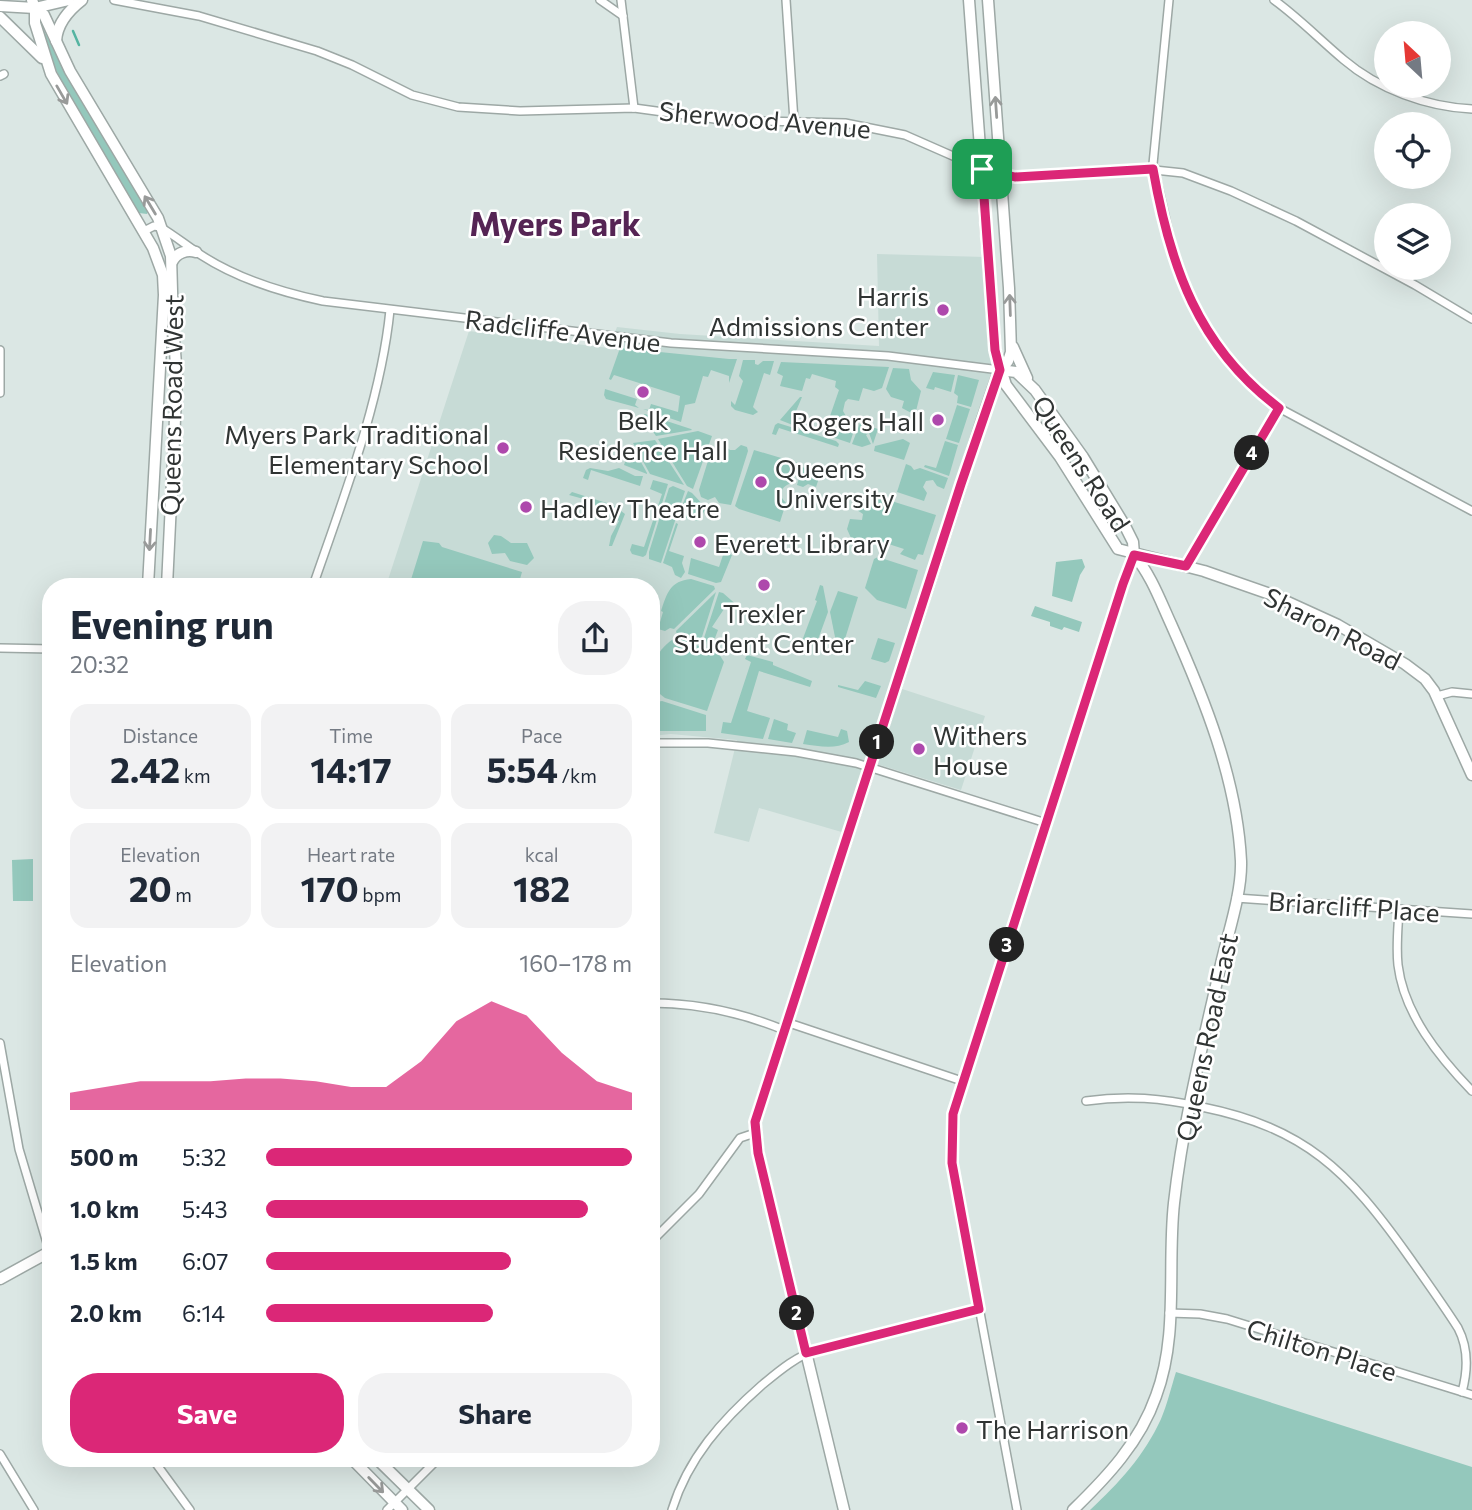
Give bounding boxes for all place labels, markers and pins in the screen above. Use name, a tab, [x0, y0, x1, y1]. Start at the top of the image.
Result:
pin	[952, 139, 1012, 199]
place label: Harris Admissions Center	[709, 280, 929, 341]
marker: Harris Admissions Center	[935, 302, 951, 318]
marker: Belk Residence Hall	[635, 384, 651, 400]
place label: Belk Residence Hall	[558, 404, 728, 465]
place label: Rogers Hall	[791, 405, 924, 436]
marker: Rogers Hall	[930, 412, 946, 428]
place label: Myers Park Traditional Elementary School	[224, 418, 489, 479]
pin: 4	[1234, 435, 1270, 470]
marker: Myers Park Traditional Elementary School	[495, 440, 511, 456]
place label: Queens University	[775, 452, 895, 513]
marker: Queens University	[753, 474, 769, 490]
place label: Hadley Theatre	[540, 492, 720, 523]
marker: Hadley Theatre	[518, 499, 534, 515]
place label: Everett Library	[714, 527, 890, 558]
marker: Everett Library	[692, 534, 708, 550]
marker: Trexler Student Center	[756, 577, 772, 593]
place label: Trexler Student Center	[674, 597, 854, 658]
place label: Withers House	[933, 719, 1027, 780]
pin: 1	[860, 724, 894, 760]
marker: Withers House	[911, 741, 927, 757]
pin: 3	[990, 928, 1024, 962]
pin: 2	[780, 1296, 814, 1330]
place label: The Harrison	[976, 1413, 1129, 1444]
marker: The Harrison	[954, 1420, 970, 1436]

